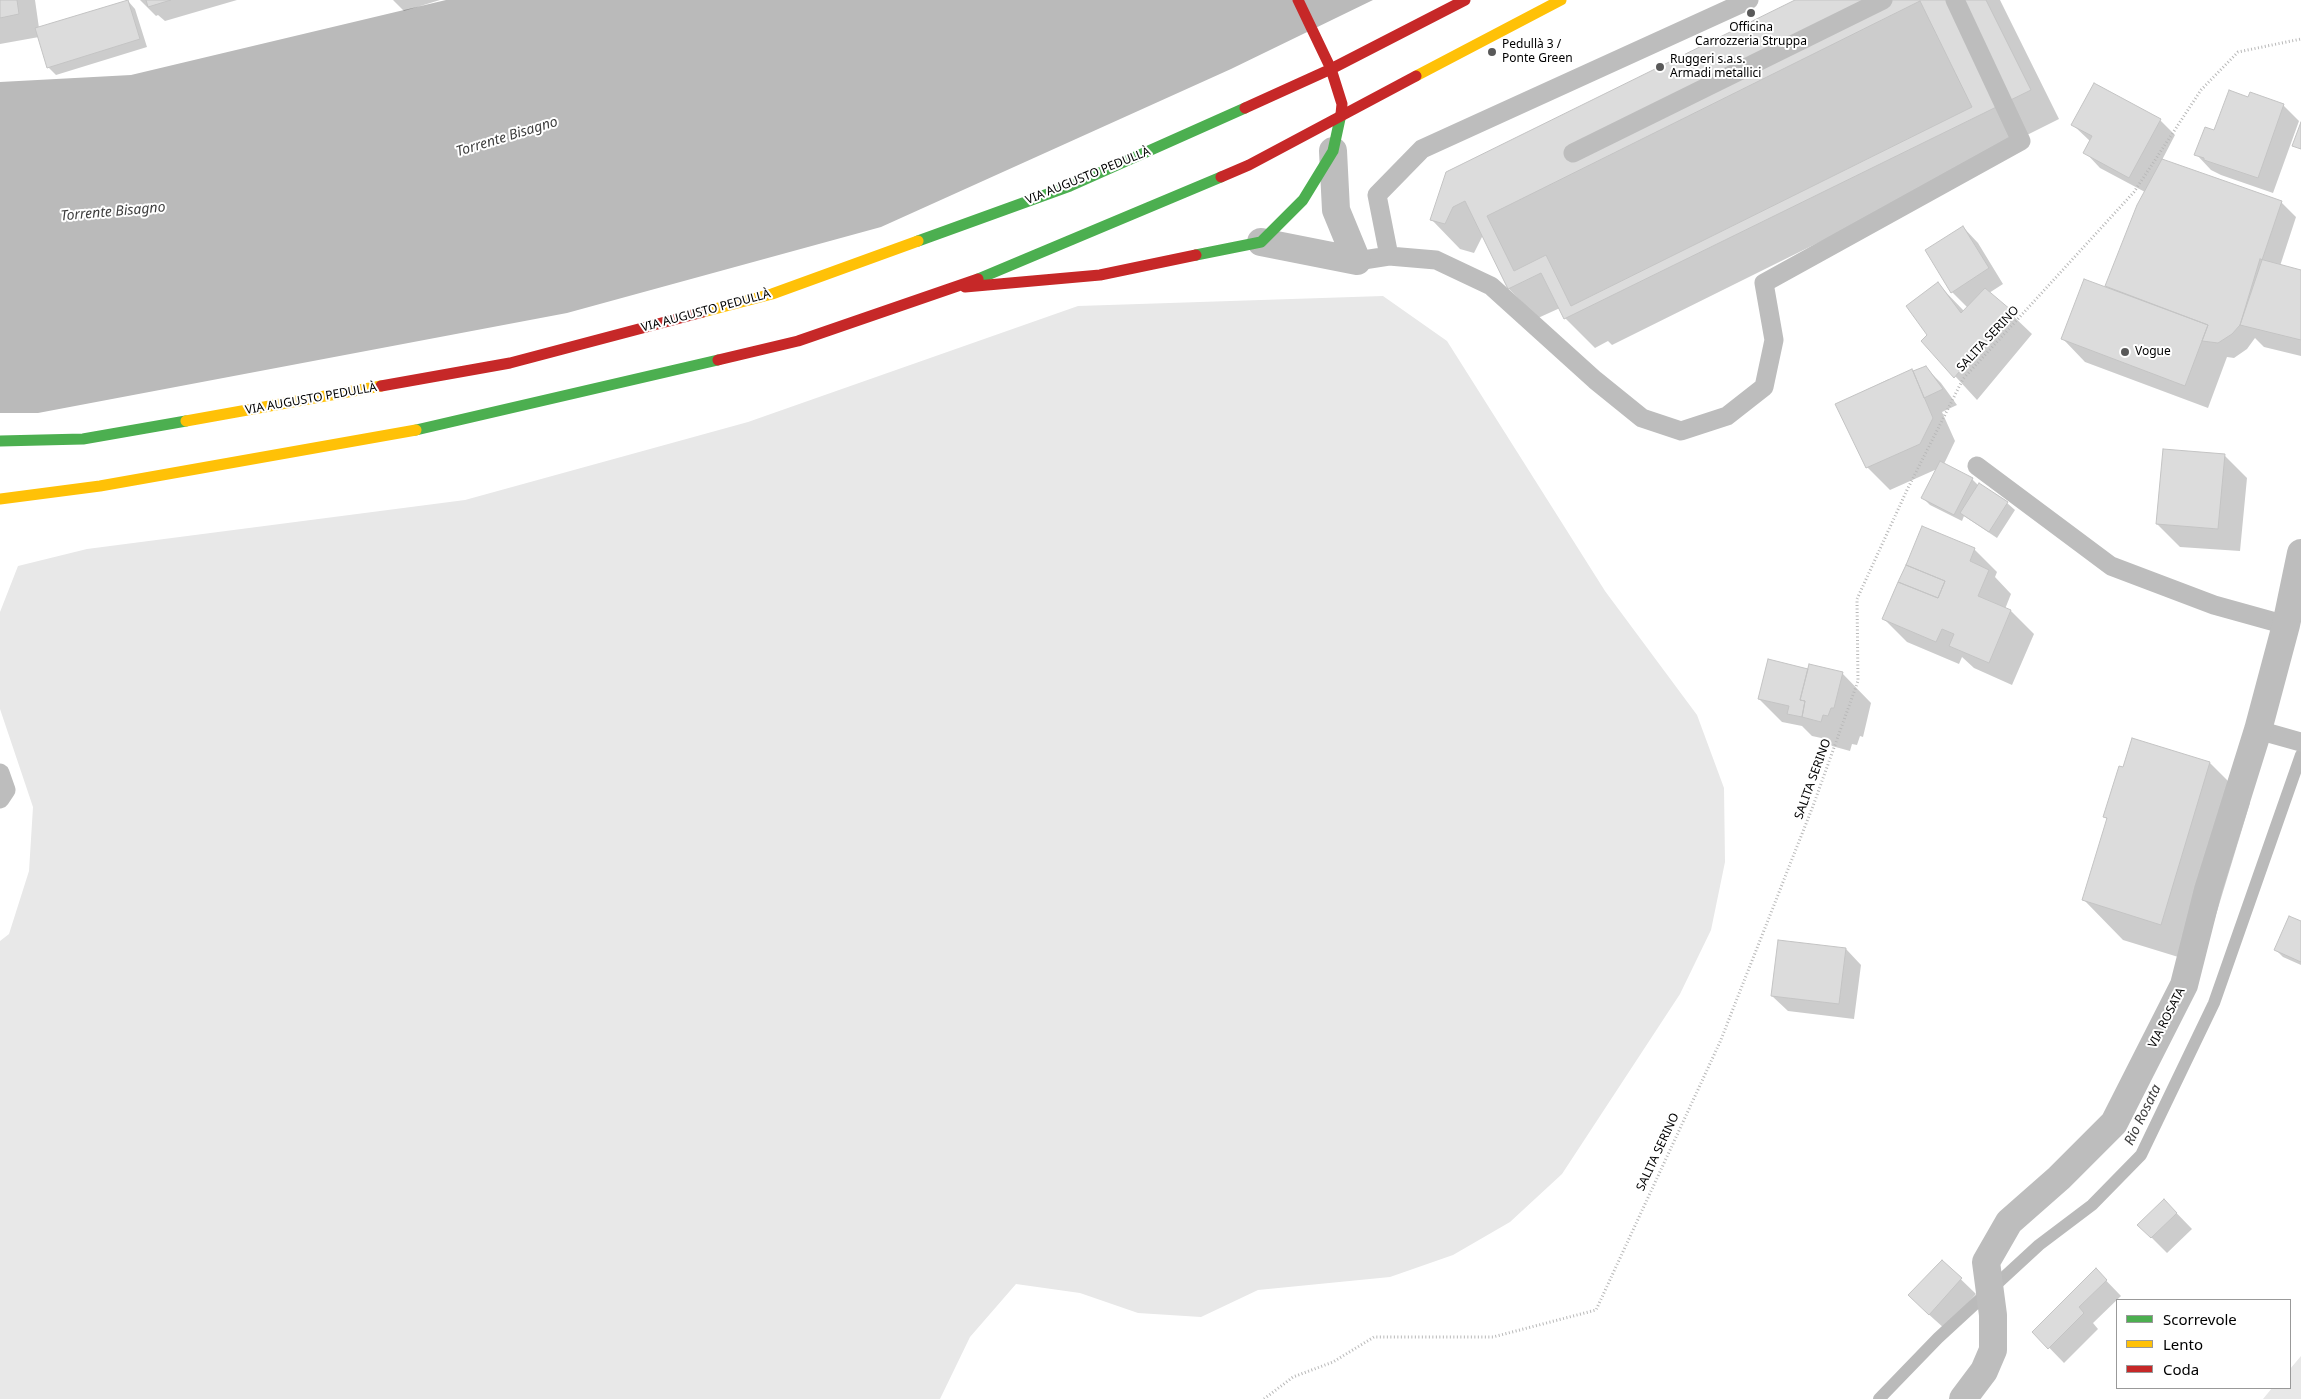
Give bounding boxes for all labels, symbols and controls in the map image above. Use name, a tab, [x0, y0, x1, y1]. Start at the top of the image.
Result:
marker: Officina Carrozzeria Struppa	[1745, 7, 1757, 19]
place label: Officina Carrozzeria Struppa	[1695, 21, 1807, 49]
place label: Pedullà 3 / Ponte Green	[1502, 38, 1573, 66]
marker: Pedullà 3 / Ponte Green	[1486, 46, 1498, 58]
place label: Ruggeri s.a.s. Armadi metallici	[1670, 53, 1761, 81]
marker: Ruggeri s.a.s. Armadi metallici	[1654, 61, 1666, 73]
water label: Torrente Bisagno	[454, 114, 560, 160]
street label: VIA AUGUSTO PEDULLÀ	[1024, 144, 1152, 208]
water label: Torrente Bisagno	[60, 199, 166, 225]
street label: VIA AUGUSTO PEDULLÀ	[640, 287, 772, 335]
street label: SALITA SERINO	[1954, 303, 2022, 375]
place label: Vogue	[2135, 345, 2171, 359]
marker: Vogue	[2119, 346, 2131, 358]
street label: VIA AUGUSTO PEDULLÀ	[244, 380, 378, 418]
street label: SALITA SERINO	[1792, 737, 1834, 821]
street label: VIA ROSATA	[2146, 985, 2188, 1051]
water label: Rio Rosata	[2121, 1082, 2165, 1148]
street label: SALITA SERINO	[1634, 1111, 1682, 1193]
legend	[2116, 1299, 2291, 1389]
text: Scorrevole	[2163, 1309, 2237, 1329]
text: Lento	[2163, 1334, 2203, 1354]
text: Coda	[2163, 1359, 2199, 1379]

